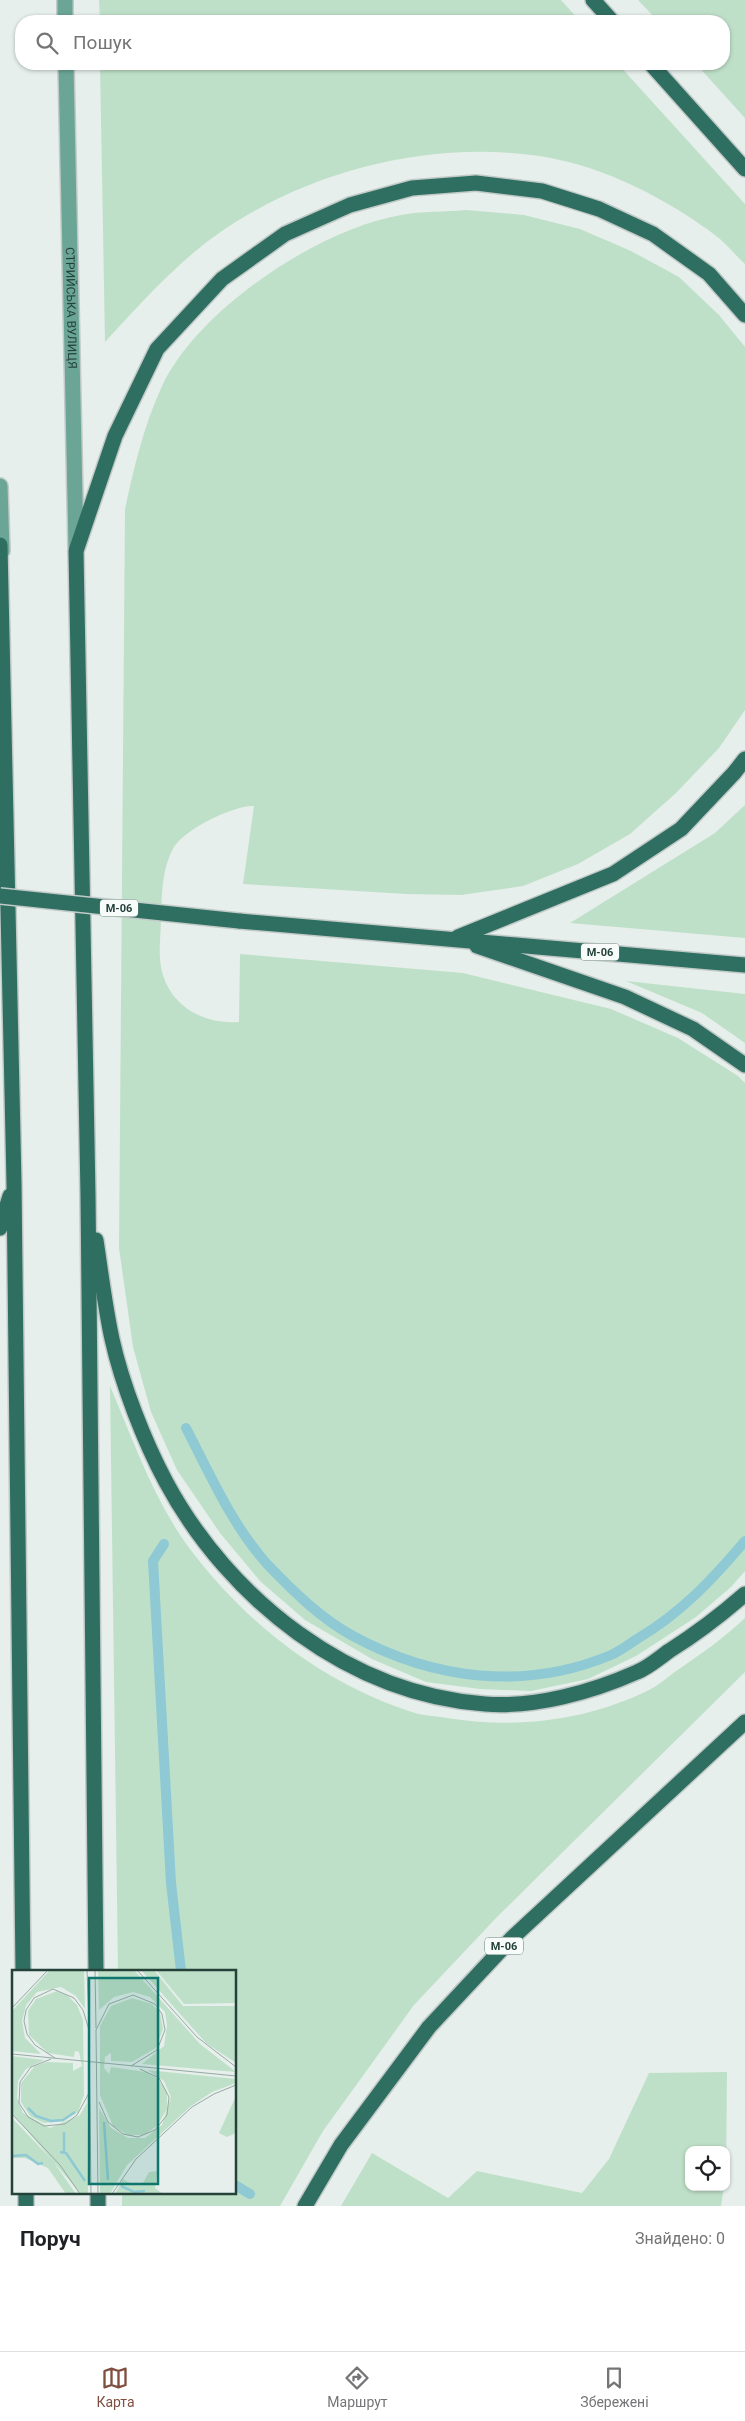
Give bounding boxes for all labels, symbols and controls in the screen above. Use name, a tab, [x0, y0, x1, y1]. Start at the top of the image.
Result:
search box	[15, 15, 730, 70]
icon: search	[33, 29, 61, 57]
text: Пошук	[73, 31, 132, 54]
street label: СТРИЙСЬКА ВУЛИЦЯ	[63, 247, 79, 369]
road number: М-06	[100, 900, 138, 916]
road number: М-06	[581, 944, 619, 960]
road number: М-06	[485, 1938, 523, 1954]
inset map	[12, 1970, 236, 2194]
map controls	[685, 2146, 730, 2191]
button: locate	[685, 2146, 730, 2191]
text: Поруч	[20, 2227, 81, 2251]
text: Знайдено: 0	[635, 2229, 725, 2248]
tab: Карта	[96, 2364, 135, 2410]
tab: Маршрут	[327, 2364, 388, 2410]
tab: Збережені	[580, 2364, 649, 2410]

